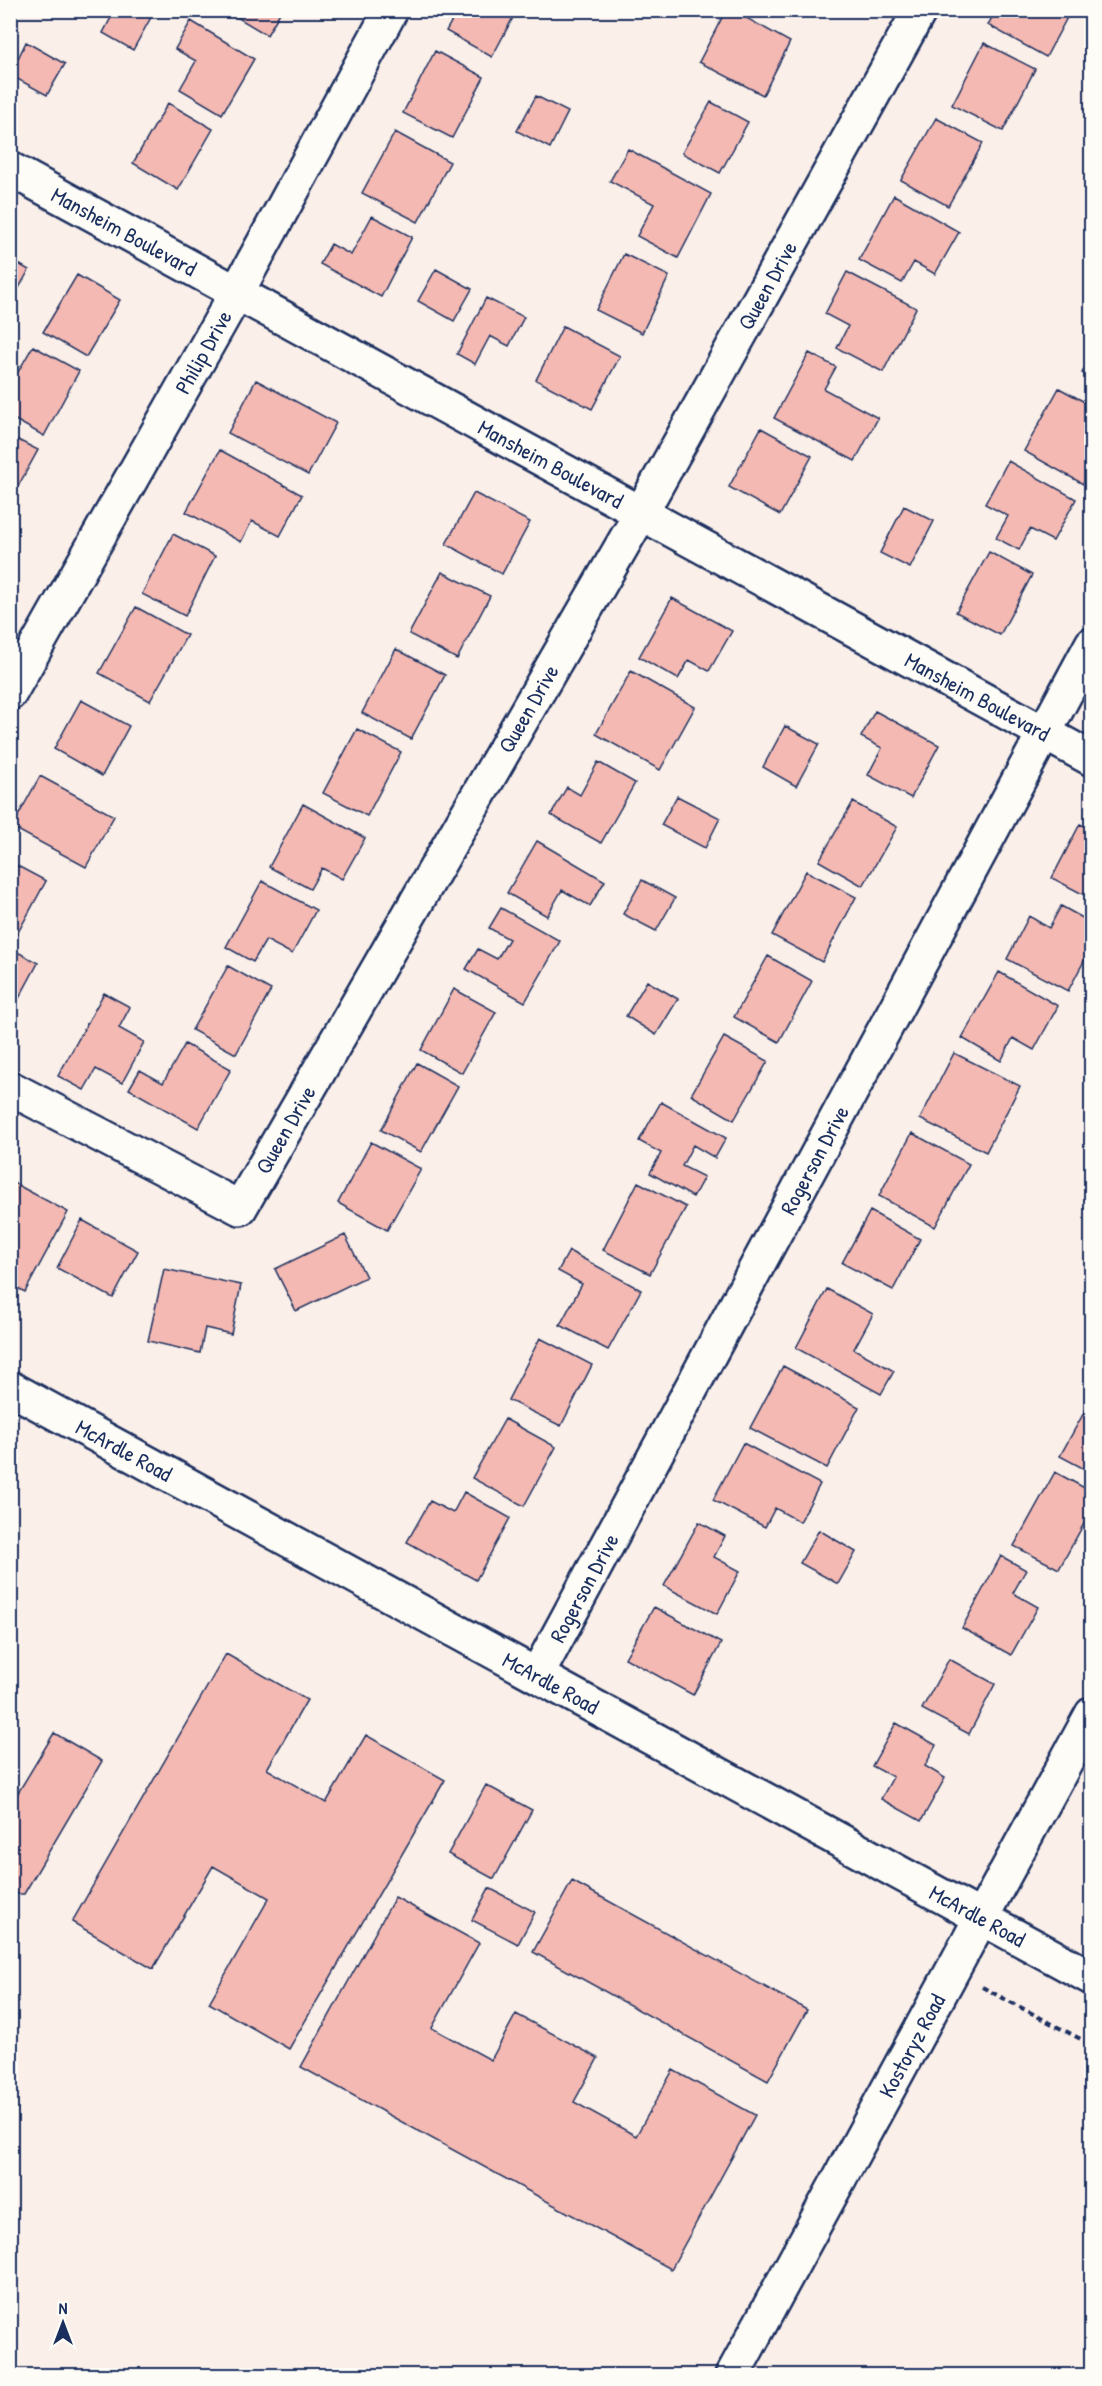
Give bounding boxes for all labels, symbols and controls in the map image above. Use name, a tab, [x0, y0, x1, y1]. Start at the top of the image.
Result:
street label: Mansheim Boulevard	[46, 179, 202, 283]
street label: Queen Drive	[731, 235, 804, 335]
street label: Philip Drive	[168, 304, 239, 399]
street label: Mansheim Boulevard	[473, 412, 629, 516]
street label: Mansheim Boulevard	[900, 645, 1056, 749]
street label: Queen Drive	[491, 659, 566, 758]
street label: Queen Drive	[248, 1080, 323, 1179]
street label: Rogerson Drive	[773, 1100, 856, 1220]
street label: McArdle Road	[71, 1412, 178, 1489]
street label: Rogerson Drive	[542, 1528, 626, 1648]
street label: McArdle Road	[497, 1645, 605, 1721]
street label: McArdle Road	[924, 1877, 1031, 1954]
street label: Kostoryz Road	[871, 1988, 952, 2103]
north arrow	[33, 2293, 93, 2353]
text: N	[59, 2297, 68, 2319]

